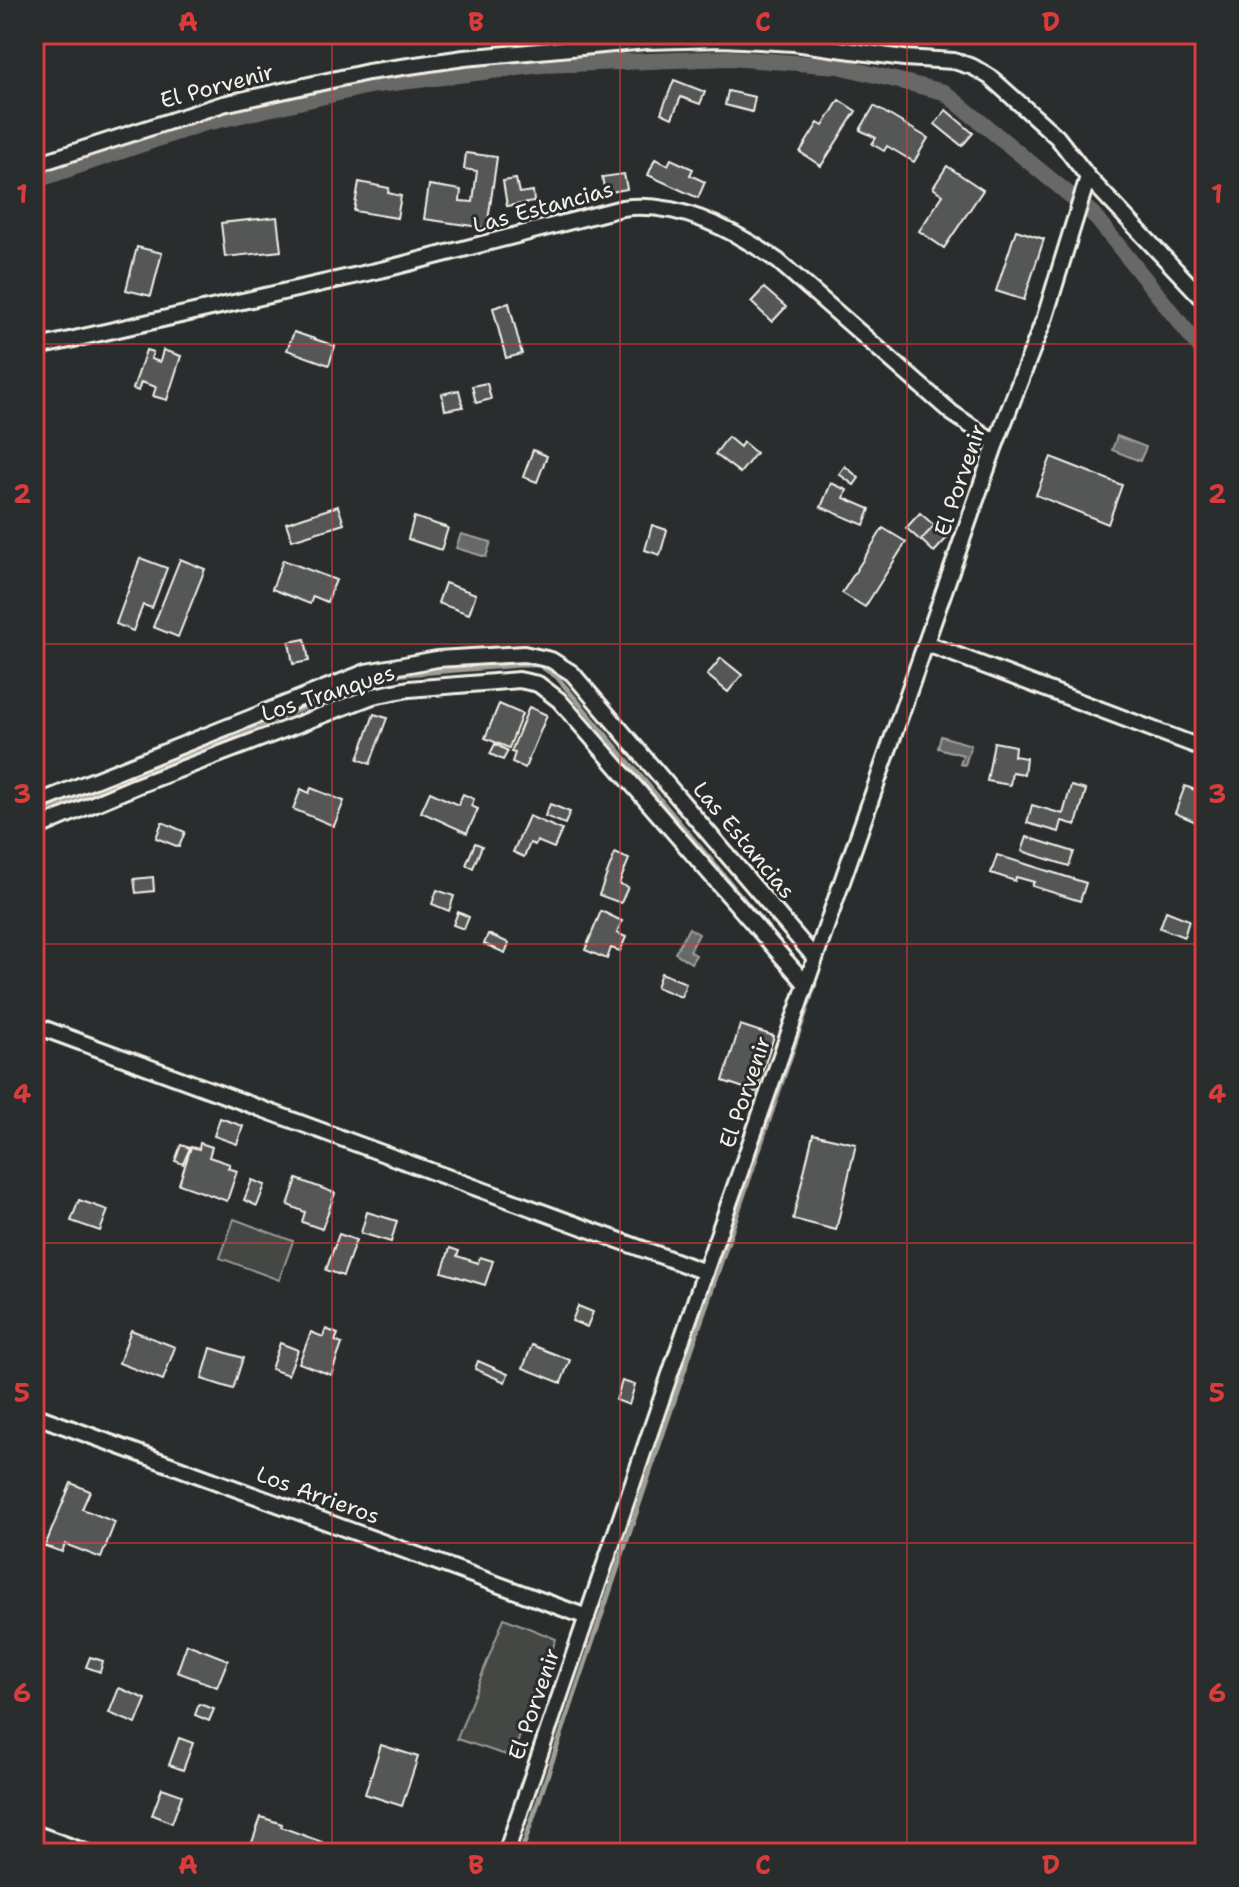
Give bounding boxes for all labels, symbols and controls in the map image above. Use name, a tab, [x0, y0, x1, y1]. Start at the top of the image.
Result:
text: A	[178, 4, 198, 39]
text: B	[468, 4, 484, 39]
text: C	[755, 4, 771, 39]
text: D	[1042, 4, 1060, 39]
street label: El Porvenir	[157, 57, 277, 115]
street label: Las Estancias	[469, 174, 617, 240]
text: 1	[16, 176, 28, 211]
text: 1	[1211, 176, 1223, 211]
street label: El Porvenir	[927, 420, 993, 540]
text: 2	[13, 476, 31, 511]
text: 2	[1208, 476, 1226, 511]
street label: Los Tranques	[257, 658, 399, 728]
street label: Las Estancias	[686, 775, 802, 905]
text: 3	[13, 776, 31, 811]
text: 3	[1208, 776, 1226, 811]
street label: El Porvenir	[712, 1032, 778, 1152]
text: 4	[13, 1076, 31, 1111]
text: 4	[1208, 1076, 1226, 1111]
text: 5	[14, 1375, 30, 1410]
text: 5	[1209, 1375, 1225, 1410]
street label: Los Arrieros	[252, 1459, 384, 1531]
street label: El Porvenir	[501, 1644, 567, 1764]
text: 6	[13, 1675, 31, 1710]
text: 6	[1208, 1675, 1226, 1710]
text: A	[178, 1847, 198, 1882]
text: B	[468, 1847, 484, 1882]
text: C	[755, 1847, 771, 1882]
text: D	[1042, 1847, 1060, 1882]

